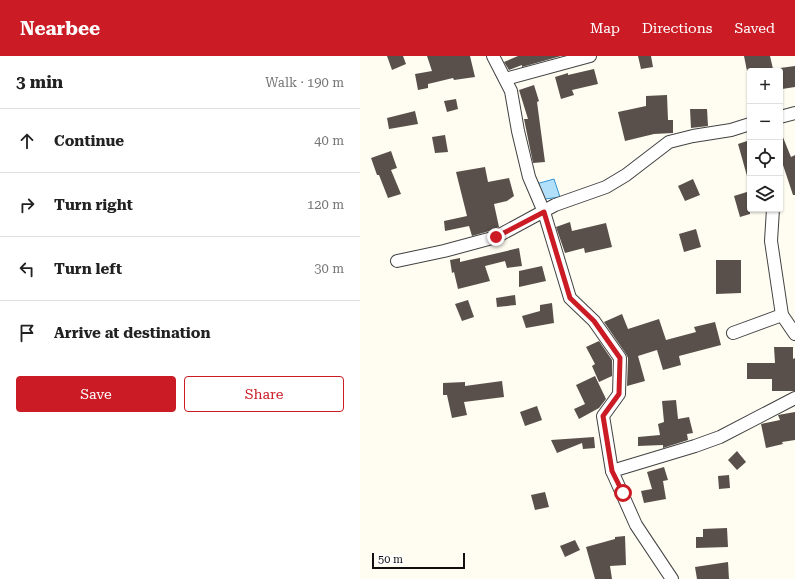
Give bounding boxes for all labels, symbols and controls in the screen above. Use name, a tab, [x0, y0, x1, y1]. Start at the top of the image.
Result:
text: Nearbee	[20, 17, 100, 40]
text: Map	[590, 20, 620, 36]
text: Directions	[642, 20, 712, 36]
text: Saved	[734, 20, 775, 36]
map controls	[747, 68, 783, 212]
button: +	[747, 68, 783, 104]
text: 3 min	[16, 72, 63, 92]
text: Walk · 190 m	[265, 75, 344, 90]
button: −	[747, 104, 783, 140]
icon: ahead	[16, 130, 38, 152]
text: Continue	[54, 132, 124, 150]
text: 40 m	[314, 133, 344, 148]
button: locate	[747, 140, 783, 176]
button: layers	[747, 176, 783, 212]
icon: right	[16, 194, 38, 216]
text: Turn right	[54, 196, 133, 214]
text: 120 m	[307, 197, 344, 212]
route end	[487, 228, 505, 246]
icon: left	[16, 258, 38, 280]
text: Turn left	[54, 260, 122, 278]
text: 30 m	[314, 261, 344, 276]
icon: arrive	[16, 322, 38, 344]
text: Arrive at destination	[54, 324, 210, 342]
button: Save	[16, 376, 176, 412]
button: Share	[184, 376, 344, 412]
route start	[614, 484, 632, 502]
scale bar	[372, 551, 465, 570]
text: 50 m	[378, 553, 403, 566]

